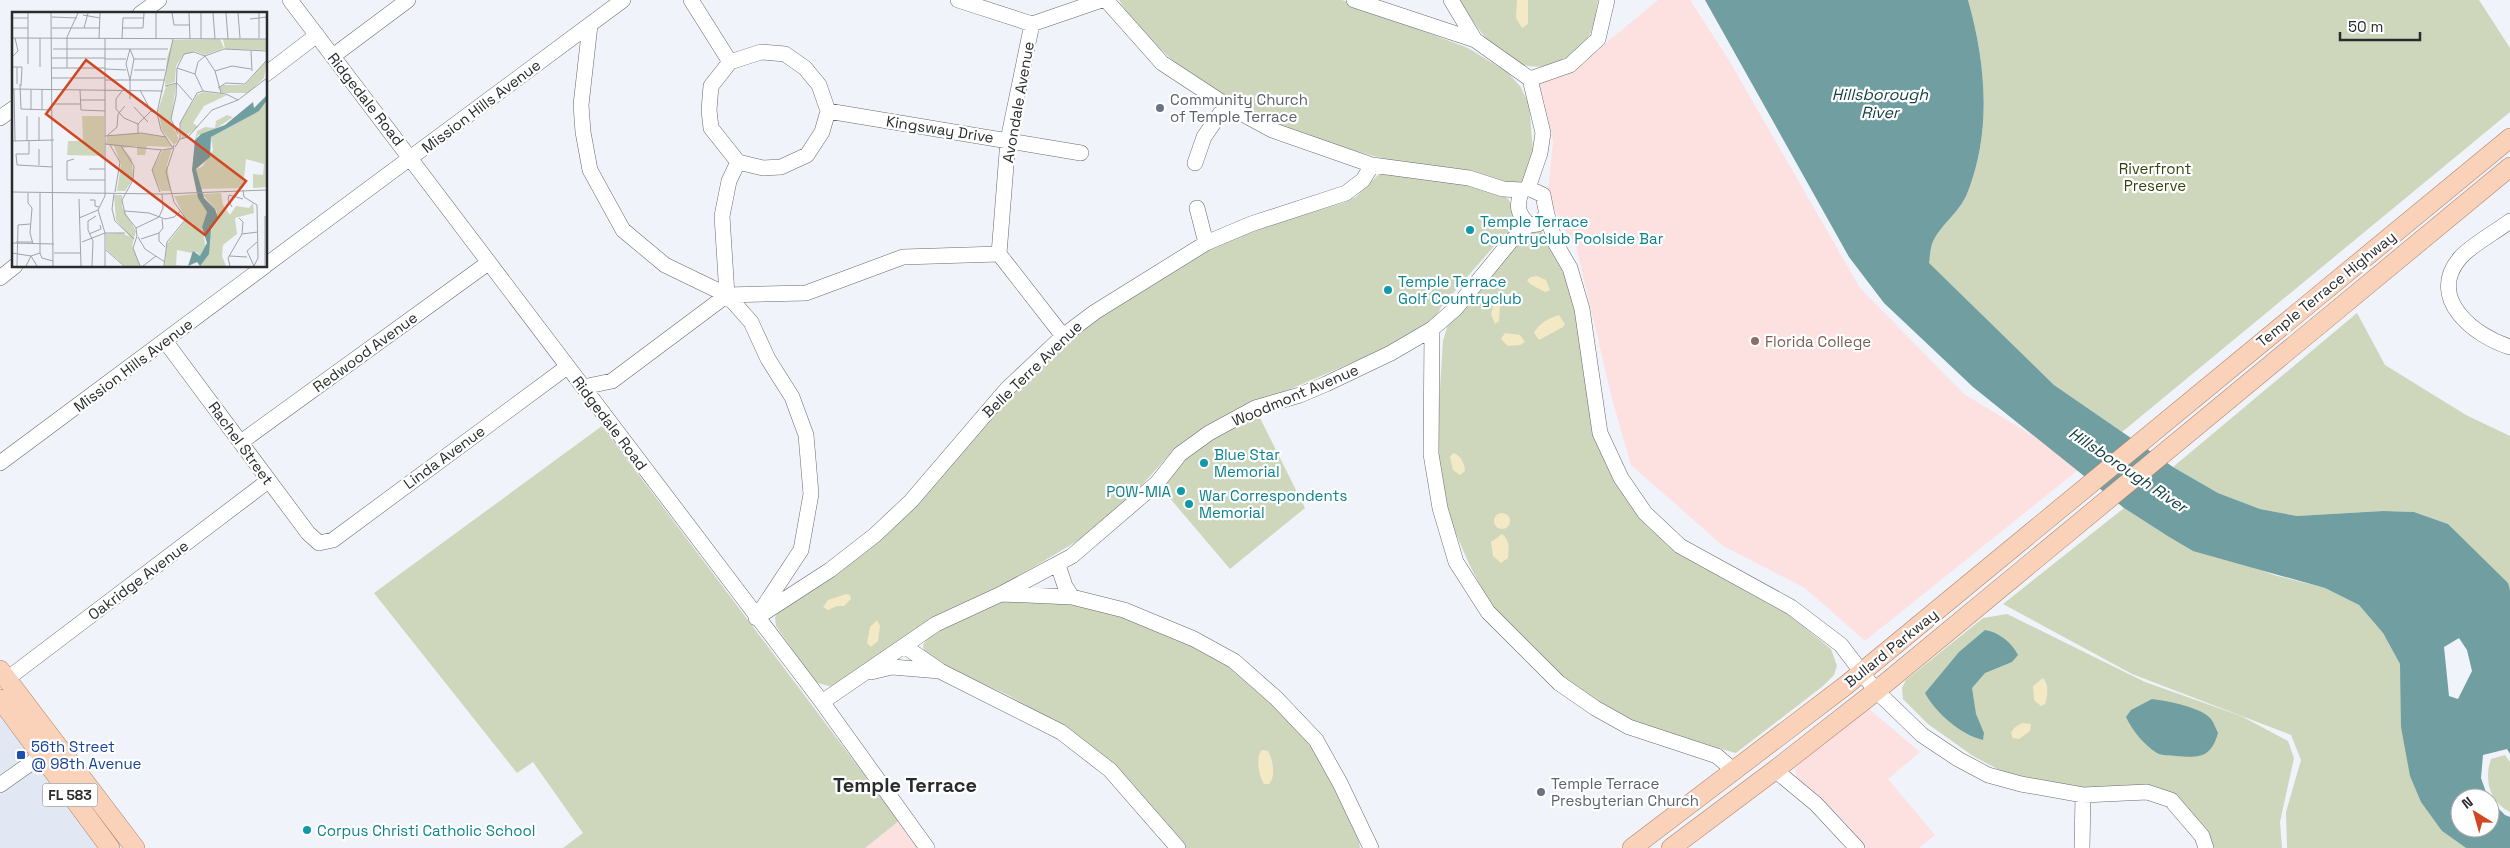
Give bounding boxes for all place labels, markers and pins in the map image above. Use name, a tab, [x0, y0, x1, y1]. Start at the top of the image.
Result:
place label: Community Church of Temple Terrace	[1170, 90, 1308, 126]
marker: Community Church of Temple Terrace	[1154, 102, 1166, 114]
place label: Temple Terrace Countryclub Poolside Bar	[1480, 212, 1664, 248]
marker: Temple Terrace Countryclub Poolside Bar	[1464, 224, 1476, 236]
place label: Temple Terrace Golf Countryclub	[1398, 272, 1522, 308]
marker: Temple Terrace Golf Countryclub	[1382, 284, 1394, 296]
place label: Florida College	[1765, 332, 1871, 351]
marker: Florida College	[1749, 335, 1761, 347]
place label: Blue Star Memorial	[1214, 445, 1280, 481]
marker: Blue Star Memorial	[1198, 457, 1210, 469]
place label: POW-MIA	[1106, 482, 1172, 501]
marker: POW-MIA	[1175, 485, 1187, 497]
place label: War Correspondents Memorial	[1199, 486, 1347, 522]
marker: War Correspondents Memorial	[1183, 498, 1195, 510]
place label: 56th Street @ 98th Avenue	[31, 737, 142, 773]
marker: 56th Street @ 98th Avenue	[15, 749, 27, 761]
place label: Temple Terrace Presbyterian Church	[1551, 774, 1699, 810]
marker: Temple Terrace Presbyterian Church	[1535, 786, 1547, 798]
place label: Corpus Christi Catholic School	[317, 821, 535, 840]
marker: Corpus Christi Catholic School	[301, 824, 313, 836]

